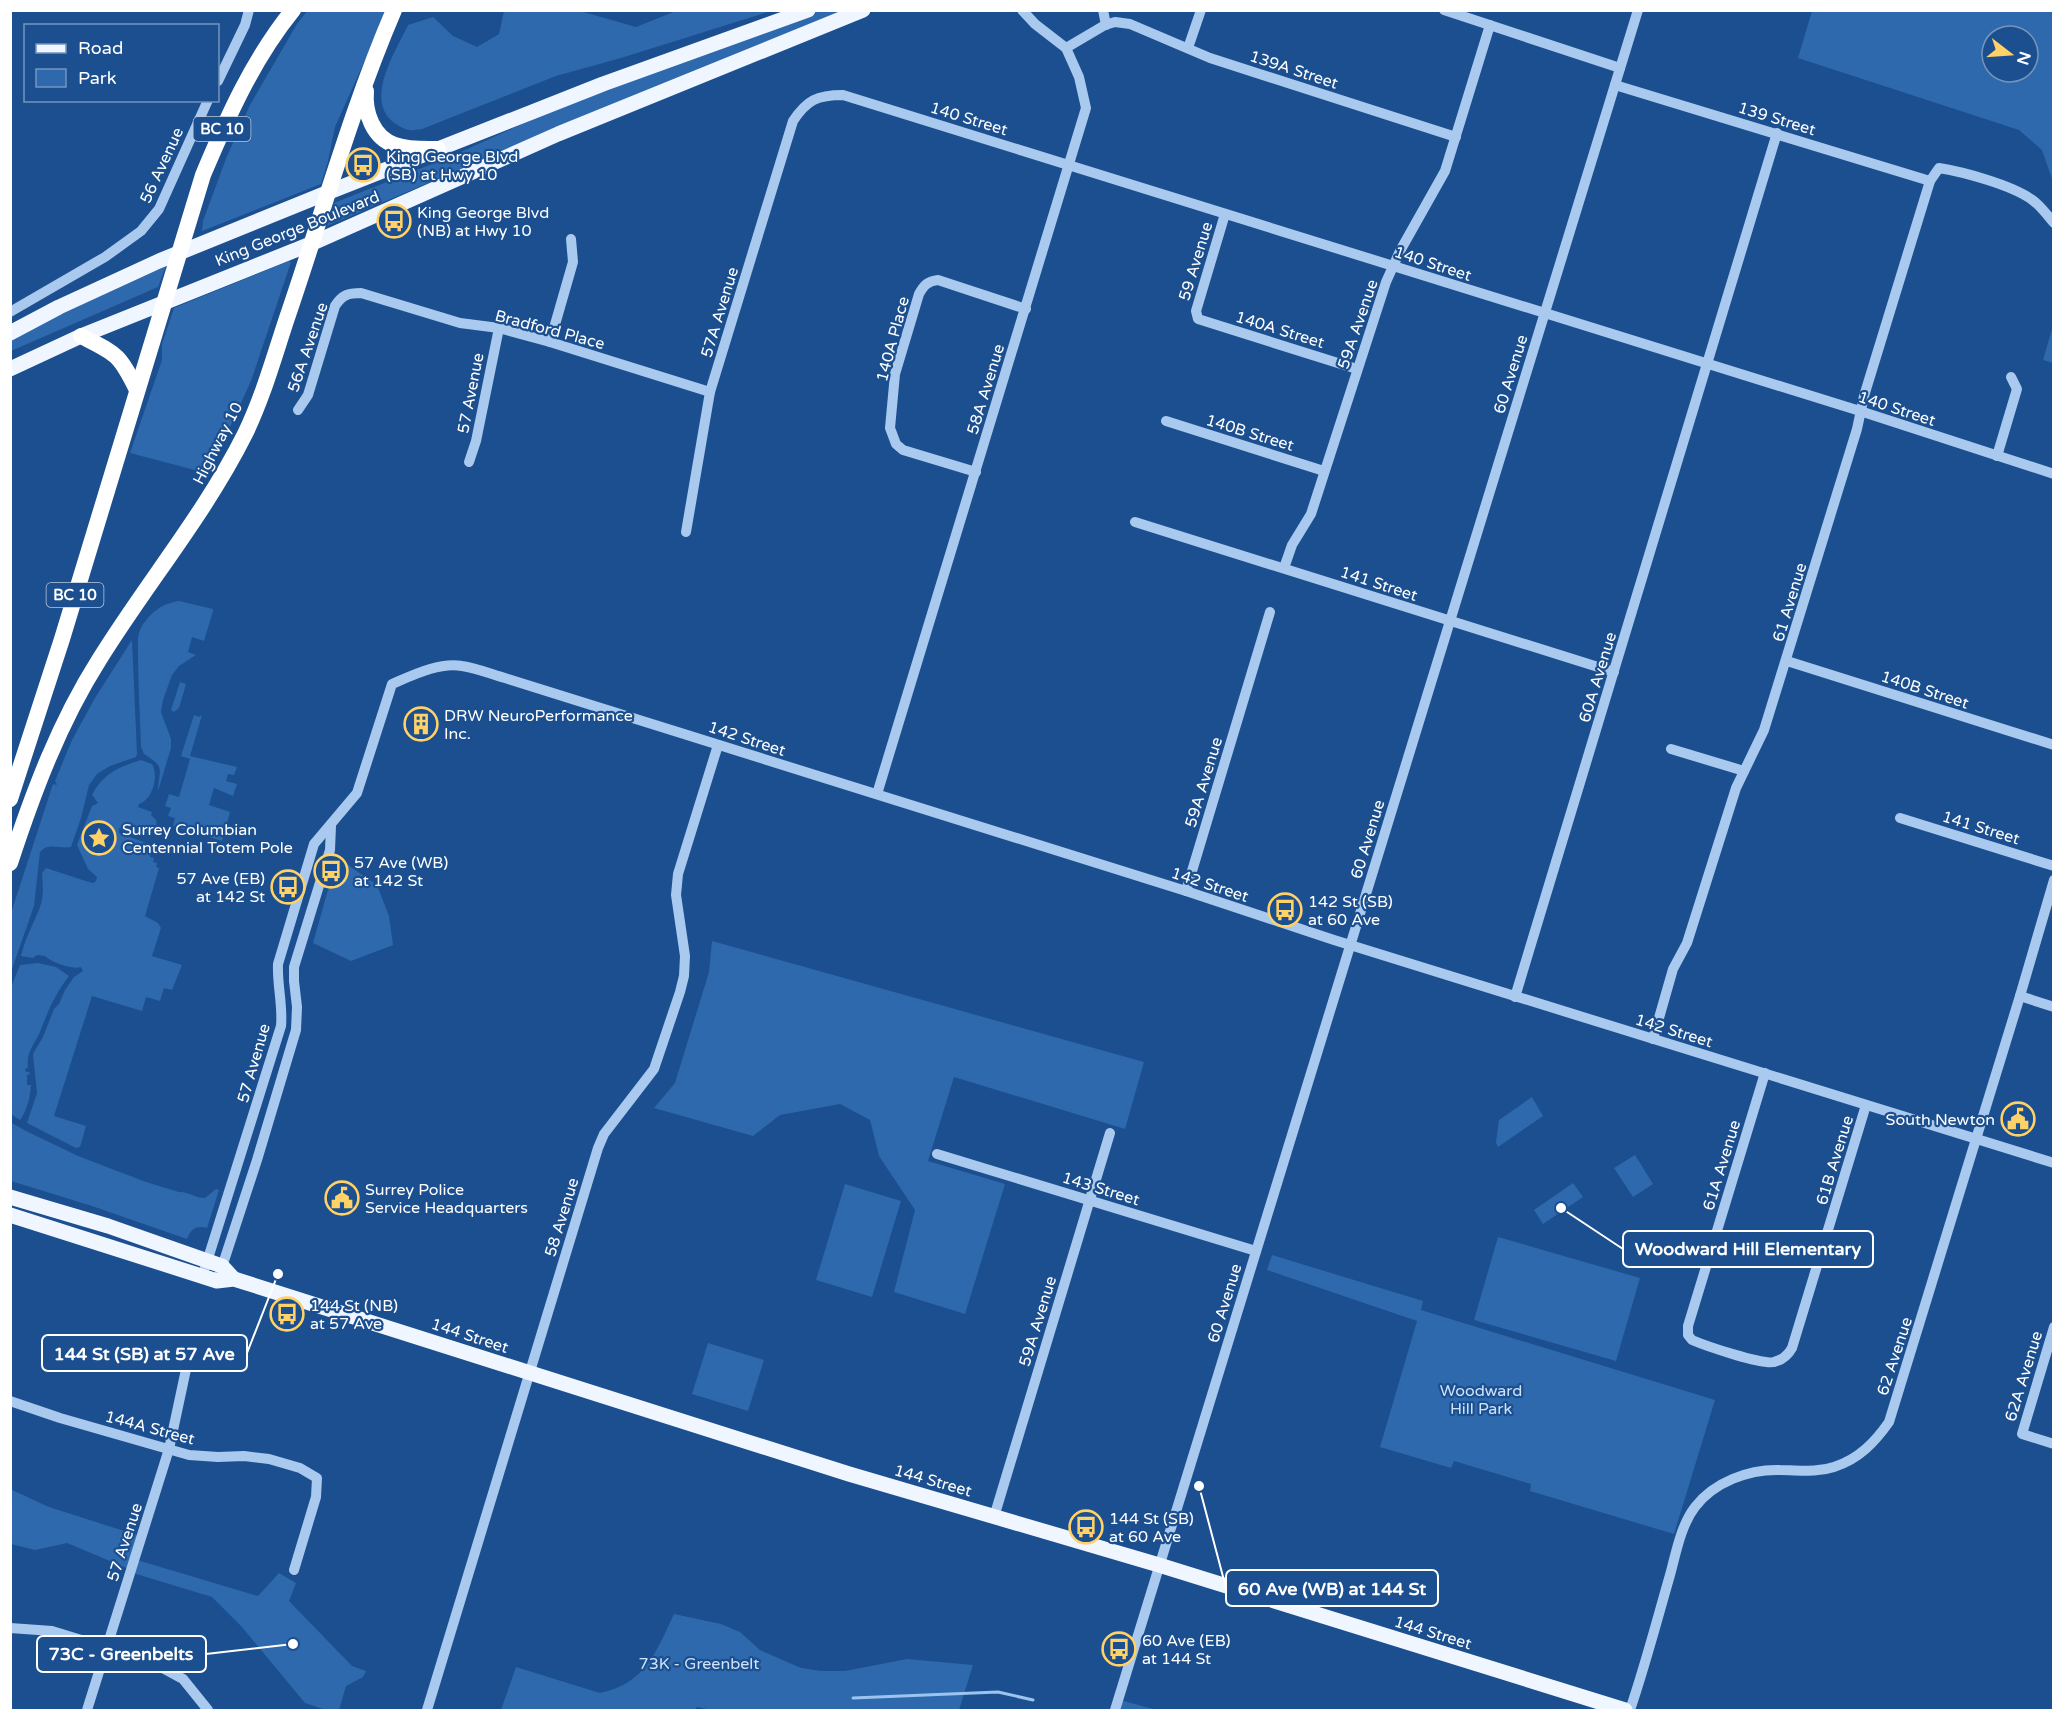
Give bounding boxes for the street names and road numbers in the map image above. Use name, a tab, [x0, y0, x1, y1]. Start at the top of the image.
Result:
street label: 139A Street	[1247, 46, 1341, 94]
street label: 140 Street	[928, 98, 1010, 140]
street label: 139 Street	[1736, 98, 1818, 140]
road number: BC 10	[194, 117, 250, 141]
street label: 56 Avenue	[136, 124, 188, 207]
street label: King George Boulevard	[212, 187, 383, 271]
street label: 59 Avenue	[1174, 219, 1217, 303]
street label: 140 Street	[1392, 242, 1474, 286]
street label: 57A Avenue	[697, 265, 743, 360]
street label: 59A Avenue	[1333, 277, 1383, 372]
street label: 140A Place	[872, 294, 914, 384]
street label: 56A Avenue	[283, 300, 333, 395]
street label: Bradford Place	[493, 306, 607, 354]
street label: 140A Street	[1233, 307, 1327, 353]
street label: 60 Avenue	[1489, 332, 1532, 416]
street label: 58A Avenue	[963, 342, 1009, 437]
street label: 57 Avenue	[453, 351, 489, 435]
street label: 140 Street	[1856, 387, 1938, 431]
street label: Highway 10	[189, 399, 247, 488]
street label: 140B Street	[1203, 410, 1296, 456]
street label: 61 Avenue	[1768, 560, 1811, 644]
street label: 141 Street	[1338, 562, 1420, 606]
road number: BC 10	[46, 583, 104, 607]
street label: 60A Avenue	[1575, 630, 1621, 725]
street label: 140B Street	[1878, 666, 1971, 714]
street label: 142 Street	[706, 717, 788, 761]
street label: 59A Avenue	[1181, 735, 1227, 830]
street label: 60 Avenue	[1346, 797, 1389, 881]
street label: 141 Street	[1940, 807, 2022, 849]
street label: 142 Street	[1169, 863, 1251, 907]
street label: 142 Street	[1633, 1010, 1715, 1052]
street label: 57 Avenue	[233, 1021, 275, 1105]
street label: 61B Avenue	[1812, 1113, 1858, 1207]
street label: 61A Avenue	[1699, 1118, 1745, 1213]
street label: 143 Street	[1060, 1168, 1142, 1210]
street label: 58 Avenue	[540, 1175, 583, 1259]
street label: 60 Avenue	[1203, 1261, 1246, 1345]
street label: 59A Avenue	[1015, 1274, 1061, 1369]
street label: 144 Street	[429, 1314, 511, 1358]
street label: 62 Avenue	[1873, 1314, 1917, 1398]
street label: 62A Avenue	[2001, 1329, 2047, 1424]
street label: 144A Street	[103, 1406, 197, 1450]
street label: 144 Street	[891, 1460, 974, 1502]
street label: 57 Avenue	[103, 1500, 147, 1584]
street label: 144 Street	[1392, 1612, 1474, 1654]

